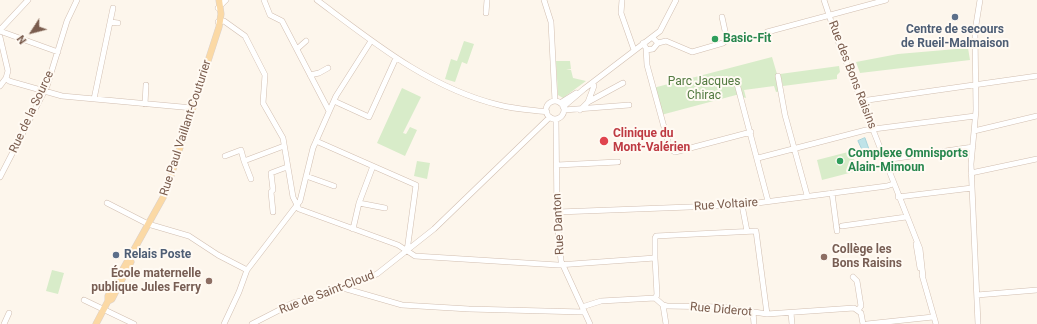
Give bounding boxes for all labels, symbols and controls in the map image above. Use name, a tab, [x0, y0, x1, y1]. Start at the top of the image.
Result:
north arrow	[12, 12, 52, 52]
marker: Centre de secours de Rueil-Malmaison	[950, 12, 960, 22]
street label: Rue des Bons Raisins	[825, 19, 879, 131]
place label: Centre de secours de Rueil-Malmaison	[901, 23, 1009, 51]
text: N	[14, 32, 29, 46]
place label: Basic-Fit	[723, 32, 771, 46]
marker: Basic-Fit	[710, 34, 720, 44]
street label: Rue Paul Vaillant-Couturier	[157, 58, 215, 198]
street label: Rue de la Source	[7, 69, 57, 155]
park label: Parc Jacques Chirac	[668, 75, 740, 103]
place label: Clinique du Mont-Valérien	[613, 127, 690, 155]
marker: Clinique du Mont-Valérien	[598, 135, 610, 147]
place label: Complexe Omnisports Alain-Mimoun	[848, 147, 968, 175]
marker: Complexe Omnisports Alain-Mimoun	[835, 156, 845, 166]
street label: Rue Danton	[550, 193, 568, 255]
street label: Rue Voltaire	[693, 196, 759, 214]
place label: Collège les Bons Raisins	[832, 243, 902, 271]
place label: Relais Poste	[124, 248, 191, 262]
marker: Relais Poste	[111, 250, 121, 260]
marker: Collège les Bons Raisins	[819, 252, 829, 262]
place label: École maternelle publique Jules Ferry	[91, 267, 201, 295]
street label: Rue de Saint-Cloud	[277, 268, 377, 318]
marker: École maternelle publique Jules Ferry	[204, 276, 214, 286]
street label: Rue Diderot	[689, 300, 753, 320]

